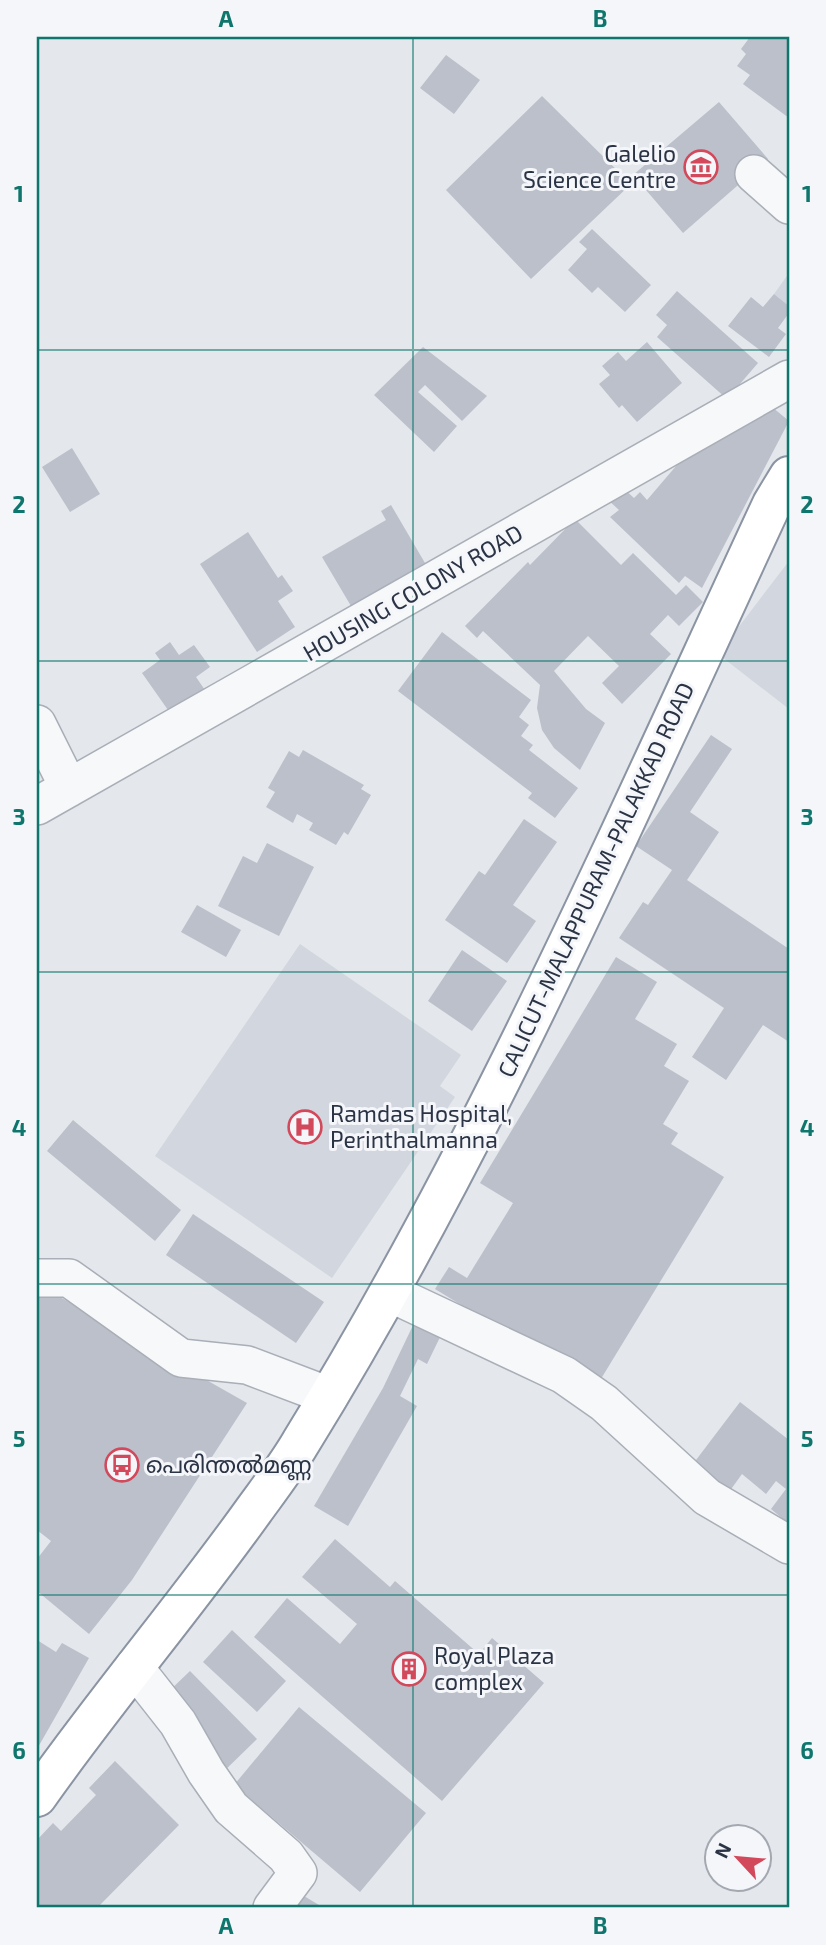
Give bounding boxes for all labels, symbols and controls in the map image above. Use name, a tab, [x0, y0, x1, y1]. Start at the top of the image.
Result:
text: A	[218, 4, 234, 32]
text: B	[593, 4, 607, 32]
place label: Galelio Science Centre	[523, 139, 676, 193]
museum icon: Galelio Science Centre	[682, 148, 720, 186]
text: 1	[14, 179, 24, 207]
text: 1	[802, 179, 812, 207]
text: 2	[12, 490, 26, 518]
text: 2	[800, 490, 814, 518]
street label: HOUSING COLONY ROAD	[298, 518, 527, 666]
street label: CALICUT-MALAPPURAM-PALAKKAD ROAD	[491, 678, 699, 1081]
text: 3	[12, 802, 26, 830]
text: 3	[800, 802, 814, 830]
place label: Ramdas Hospital, Perinthalmanna	[330, 1099, 512, 1153]
hospital icon: Ramdas Hospital, Perinthalmanna	[286, 1108, 324, 1146]
text: 4	[12, 1113, 26, 1141]
text: 4	[800, 1113, 814, 1141]
text: 5	[13, 1424, 25, 1452]
text: 5	[801, 1424, 813, 1452]
bus stop icon: പെരിന്തൽമണ്ണ	[103, 1446, 141, 1484]
place label: പെരിന്തൽമണ്ണ	[146, 1450, 312, 1481]
place label: Royal Plaza complex	[434, 1641, 554, 1695]
building icon: Royal Plaza complex	[390, 1650, 428, 1688]
text: 6	[12, 1736, 26, 1764]
text: 6	[800, 1736, 814, 1764]
north arrow	[704, 1822, 774, 1892]
text: N	[709, 1839, 736, 1862]
text: A	[218, 1911, 234, 1939]
text: B	[593, 1911, 607, 1939]

